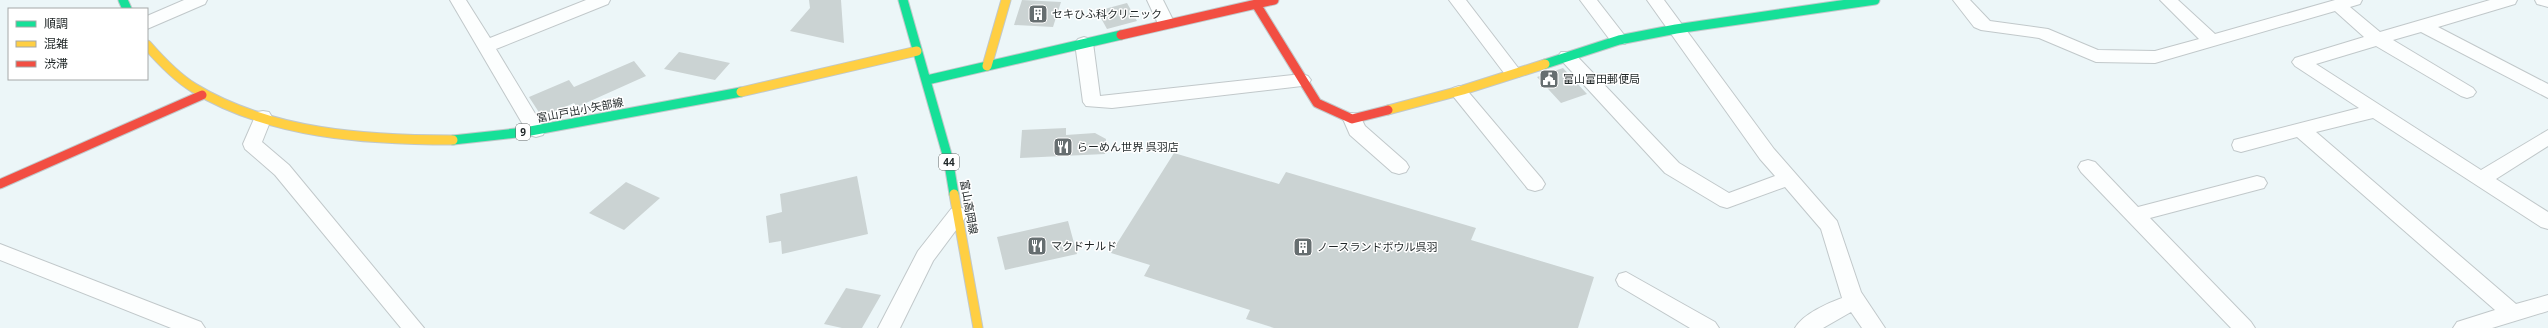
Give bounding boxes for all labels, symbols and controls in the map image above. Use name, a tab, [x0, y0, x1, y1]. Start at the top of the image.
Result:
building icon: セキひふ科クリニック	[1027, 3, 1049, 25]
place label: セキひふ科クリニック	[1052, 6, 1162, 21]
legend	[8, 8, 148, 80]
text: 順調	[44, 15, 68, 32]
text: 混雑	[44, 35, 68, 52]
text: 渋滞	[44, 55, 68, 72]
public building icon: 富山富田郵便局	[1538, 68, 1560, 90]
place label: 富山富田郵便局	[1563, 71, 1640, 86]
street label: 富山戸出小矢部線	[535, 94, 625, 125]
road number: 9	[516, 124, 530, 140]
restaurant icon: らーめん世界 呉羽店	[1052, 136, 1074, 158]
place label: らーめん世界 呉羽店	[1077, 139, 1179, 154]
road number: 44	[939, 154, 959, 170]
street label: 富山高岡線	[957, 179, 982, 235]
restaurant icon: マクドナルド	[1026, 235, 1048, 257]
building icon: ノースランドボウル呉羽	[1292, 236, 1314, 258]
place label: マクドナルド	[1051, 238, 1117, 253]
place label: ノースランドボウル呉羽	[1317, 239, 1437, 254]

